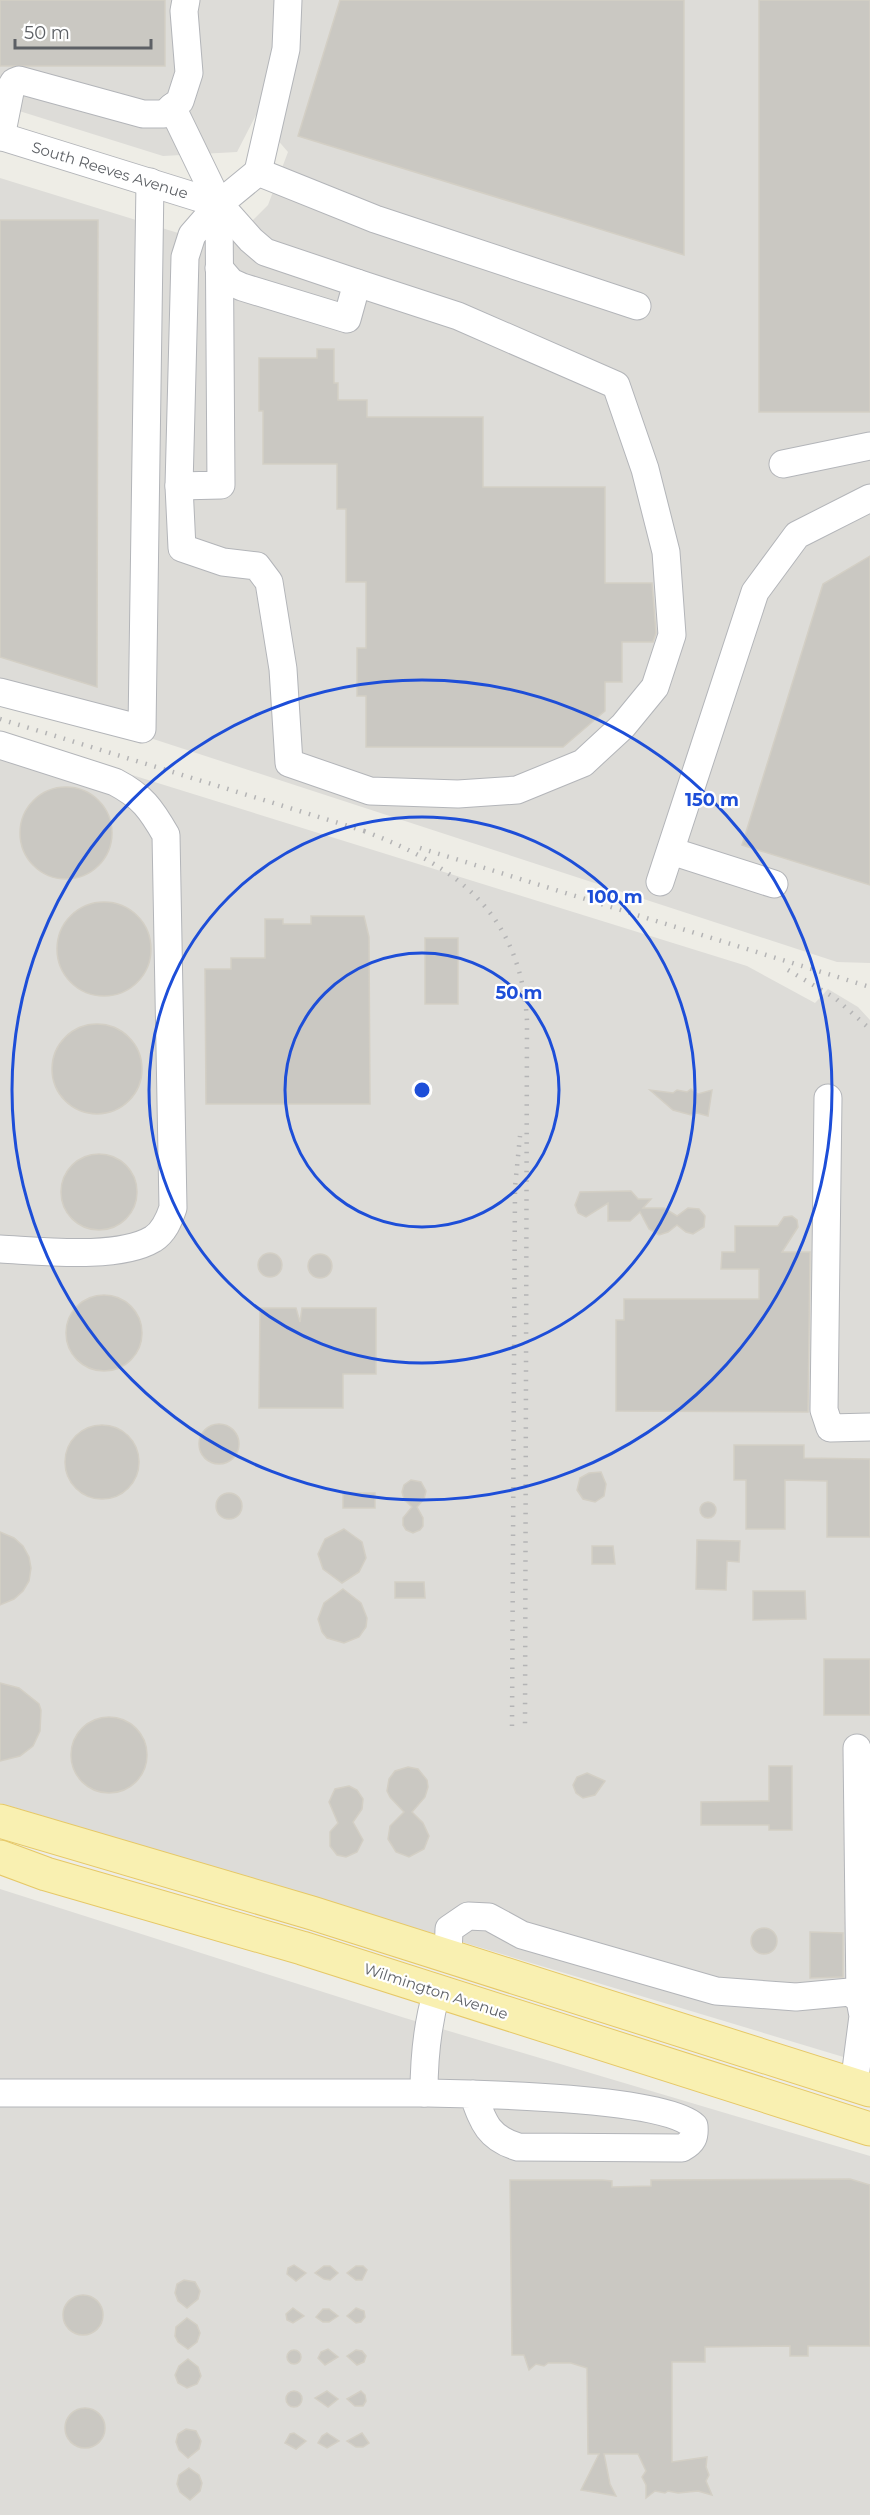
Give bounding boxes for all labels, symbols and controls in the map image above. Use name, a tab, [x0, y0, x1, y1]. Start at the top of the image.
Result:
scale bar	[15, 12, 152, 50]
text: 50 m	[24, 22, 70, 44]
street label: South Reeves Avenue	[30, 137, 190, 203]
text: 150 m	[685, 789, 739, 811]
text: 100 m	[587, 886, 643, 908]
text: 50 m	[496, 982, 542, 1004]
centre of rings	[412, 1080, 432, 1100]
street label: Wilmington Avenue	[361, 1959, 511, 2023]

